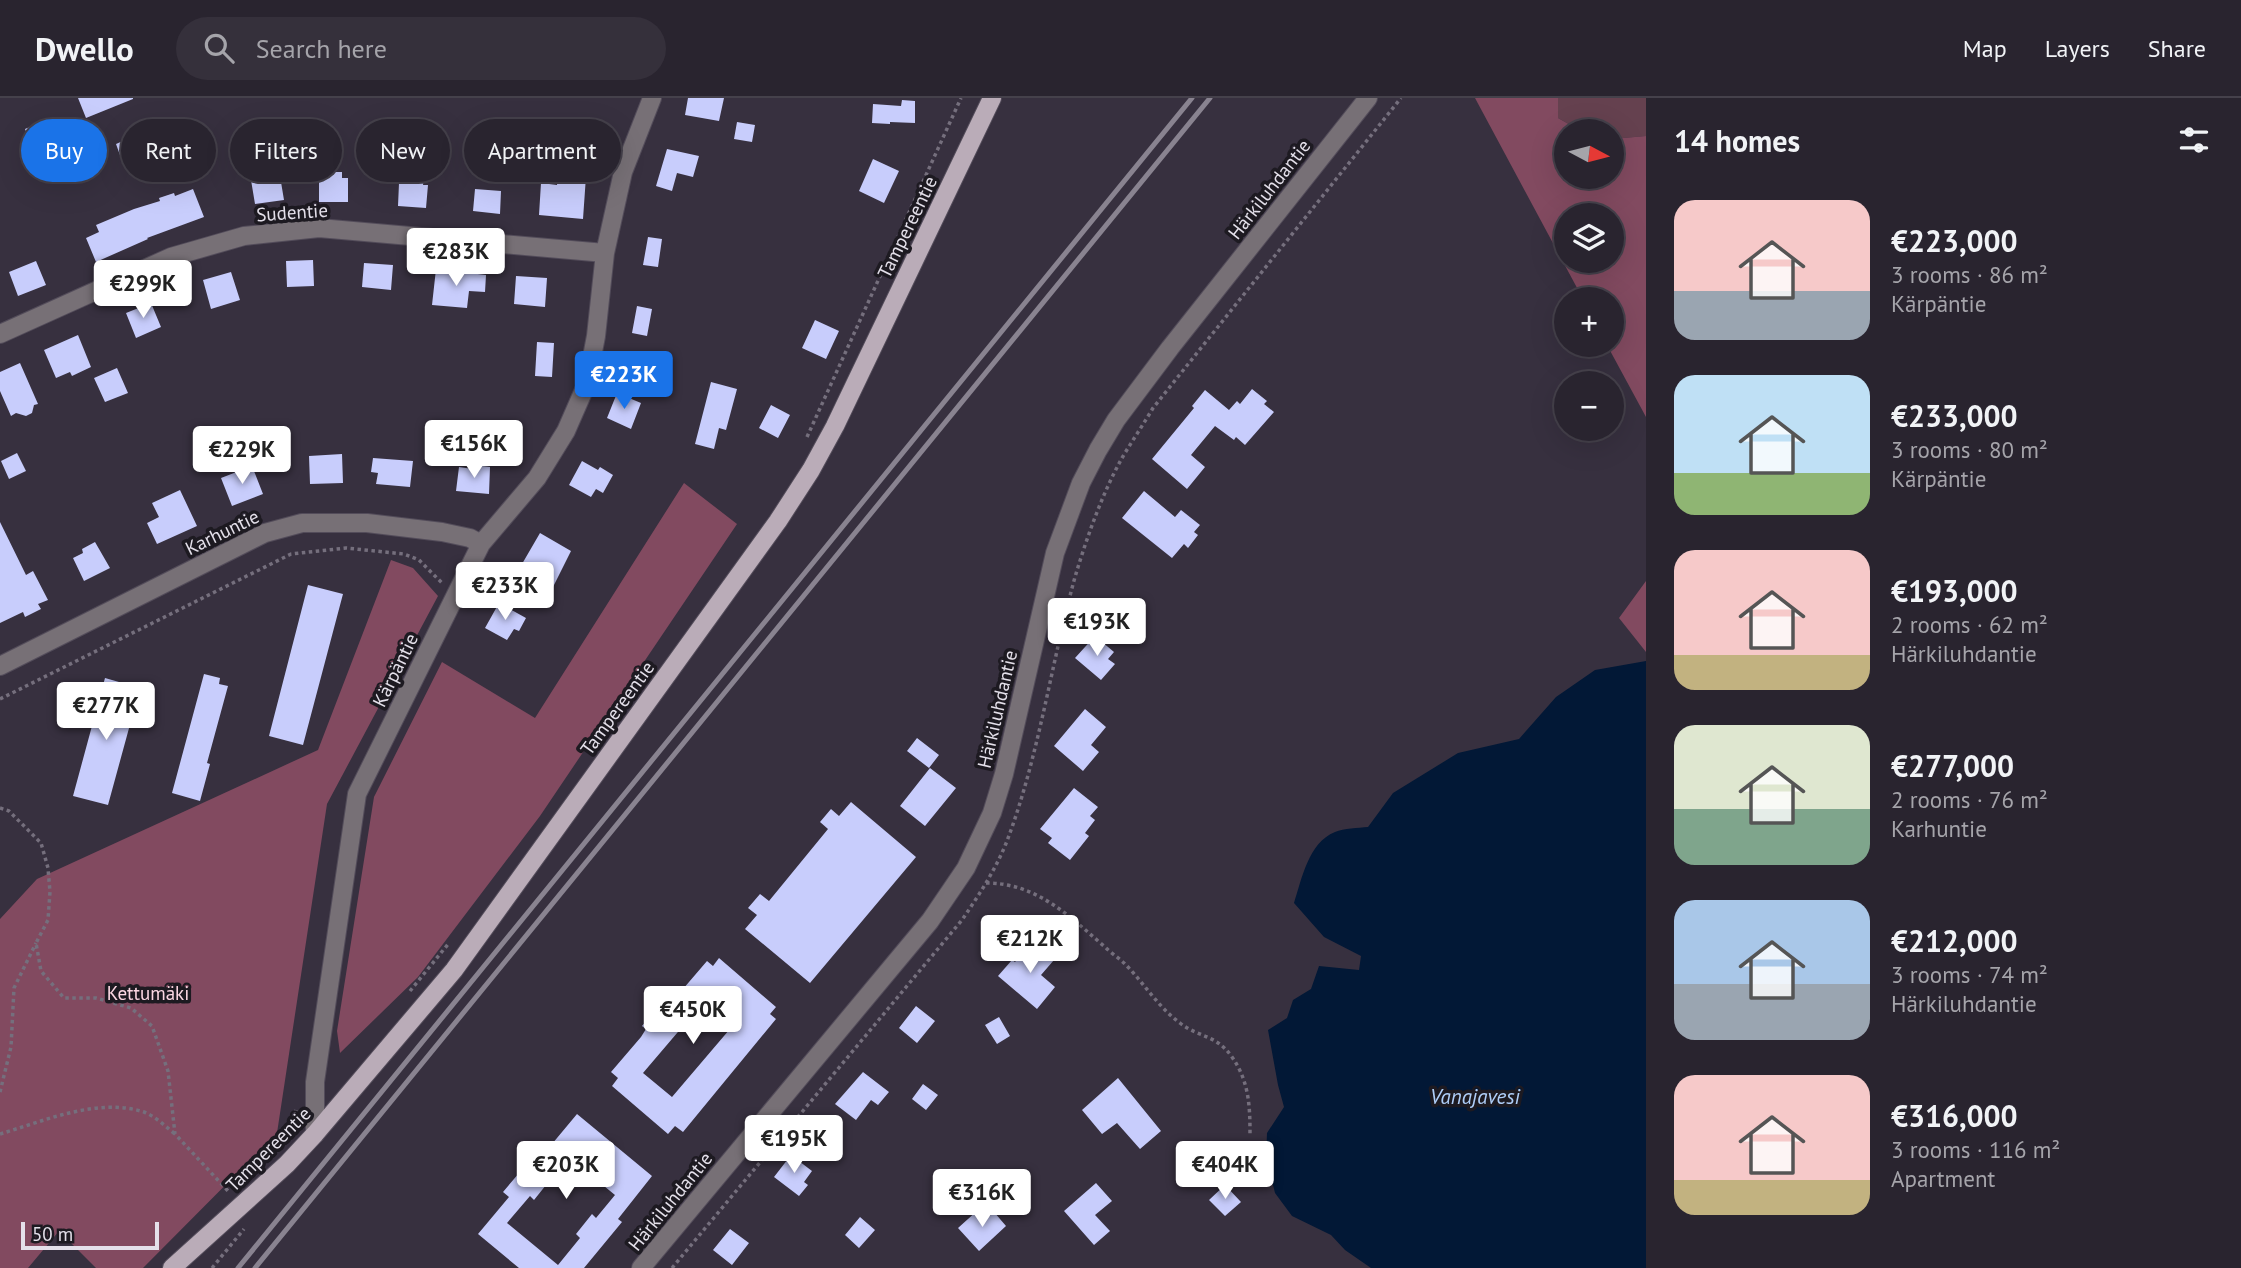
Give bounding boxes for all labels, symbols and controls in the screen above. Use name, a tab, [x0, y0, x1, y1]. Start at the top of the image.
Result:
search box	[176, 17, 666, 80]
text: Dwello	[35, 27, 134, 70]
icon: search	[200, 29, 238, 67]
text: Search here	[256, 32, 387, 65]
text: Map	[1963, 33, 2007, 64]
text: Layers	[2045, 33, 2110, 64]
text: Share	[2148, 33, 2206, 64]
chip: Buy	[21, 119, 107, 182]
chip: Rent	[121, 119, 216, 182]
chip: Filters	[230, 119, 342, 182]
chip: New	[356, 119, 450, 182]
chip: Apartment	[464, 119, 621, 182]
north arrow	[1554, 119, 1624, 189]
map controls	[1554, 119, 1624, 441]
text: 14 homes	[1674, 121, 1800, 160]
icon: filters	[2175, 121, 2213, 159]
street label: Härkiluhdantie	[1223, 134, 1315, 244]
street label: Tampereentie	[872, 172, 942, 282]
street label: Sudentie	[255, 198, 329, 226]
button: layers	[1554, 203, 1624, 273]
text: €223,000	[1891, 221, 2018, 260]
pin: €283K	[407, 228, 505, 288]
icon: home	[1730, 228, 1814, 312]
text: €283K	[423, 236, 489, 265]
pin: €299K	[94, 260, 192, 320]
text: 3 rooms · 86 m²	[1891, 260, 2048, 289]
text: €299K	[110, 268, 176, 297]
button: +	[1554, 287, 1624, 357]
text: Kärpäntie	[1891, 289, 1986, 318]
pin: €223K	[575, 352, 673, 411]
text: €223K	[591, 359, 657, 388]
button: −	[1554, 371, 1624, 441]
text: €233,000	[1891, 396, 2018, 435]
icon: home	[1730, 403, 1814, 487]
pin: €156K	[425, 420, 523, 480]
pin: €229K	[193, 426, 291, 486]
text: €156K	[441, 428, 507, 457]
text: €229K	[209, 434, 275, 463]
text: 3 rooms · 80 m²	[1891, 435, 2048, 464]
text: Kärpäntie	[1891, 464, 1986, 493]
street label: Karhuntie	[181, 504, 263, 560]
pin: €233K	[456, 562, 554, 622]
text: €233K	[472, 570, 538, 599]
text: €193,000	[1891, 571, 2018, 610]
icon: home	[1730, 578, 1814, 662]
pin: €193K	[1048, 598, 1146, 658]
text: €193K	[1064, 606, 1130, 635]
text: 2 rooms · 62 m²	[1891, 610, 2048, 639]
street label: Kärpäntie	[367, 629, 423, 711]
text: Härkiluhdantie	[1891, 639, 2037, 668]
street label: Härkiluhdantie	[972, 648, 1022, 770]
street label: Tampereentie	[575, 656, 659, 760]
pin: €277K	[57, 682, 155, 742]
text: €277K	[73, 690, 139, 719]
text: €277,000	[1891, 746, 2014, 785]
icon: home	[1730, 753, 1814, 837]
text: 2 rooms · 76 m²	[1891, 785, 2048, 814]
text: Karhuntie	[1891, 814, 1987, 843]
pin: €212K	[981, 916, 1079, 975]
text: €212,000	[1891, 921, 2018, 960]
text: €212K	[997, 923, 1063, 952]
icon: home	[1730, 928, 1814, 1012]
text: 3 rooms · 74 m²	[1891, 960, 2048, 989]
park label: Kettumäki	[107, 981, 189, 1005]
pin: €450K	[644, 986, 742, 1046]
text: Härkiluhdantie	[1891, 989, 2037, 1018]
text: €450K	[660, 994, 726, 1023]
water label: Vanajavesi	[1430, 1083, 1521, 1110]
text: €316,000	[1891, 1096, 2018, 1135]
street label: Tampereentie	[220, 1101, 316, 1197]
icon: home	[1730, 1103, 1814, 1187]
pin: €195K	[745, 1116, 843, 1175]
text: €195K	[761, 1123, 827, 1152]
text: 3 rooms · 116 m²	[1891, 1135, 2060, 1164]
pin: €203K	[517, 1142, 615, 1201]
pin: €404K	[1176, 1142, 1274, 1201]
street label: Härkiluhdantie	[623, 1147, 717, 1255]
text: €203K	[533, 1149, 599, 1178]
text: €404K	[1192, 1149, 1258, 1178]
text: Apartment	[1891, 1164, 1995, 1193]
pin: €316K	[933, 1170, 1031, 1229]
text: €316K	[949, 1177, 1015, 1206]
scale bar	[21, 1219, 159, 1251]
text: 50 m	[32, 1222, 73, 1246]

